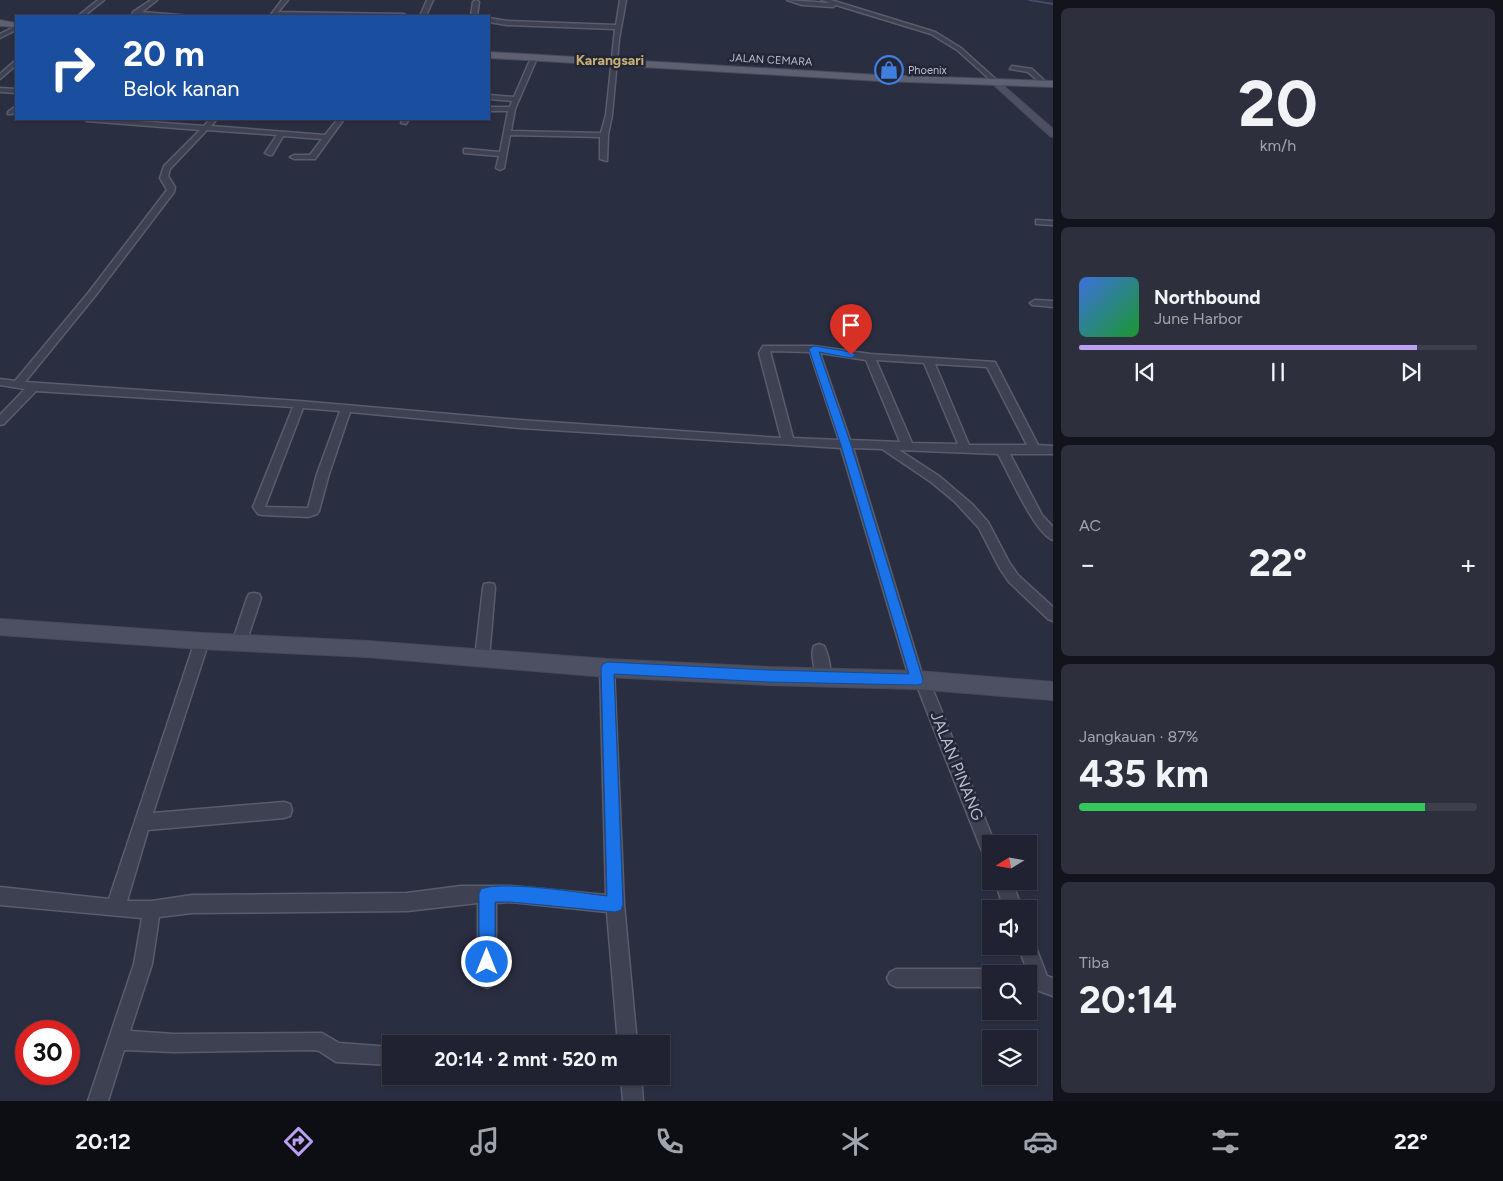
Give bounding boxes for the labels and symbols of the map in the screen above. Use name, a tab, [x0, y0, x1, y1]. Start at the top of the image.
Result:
street label: JALAN CEMARA	[729, 51, 813, 69]
district label: Karangsari	[576, 52, 644, 69]
shop icon: Phoenix	[874, 55, 904, 85]
place label: Phoenix	[908, 64, 948, 77]
pin	[830, 304, 872, 355]
street label: JALAN PINANG	[926, 709, 988, 823]
north arrow	[982, 835, 1038, 890]
position arrow	[460, 935, 512, 987]
speed limit sign: 30	[15, 1020, 80, 1085]

